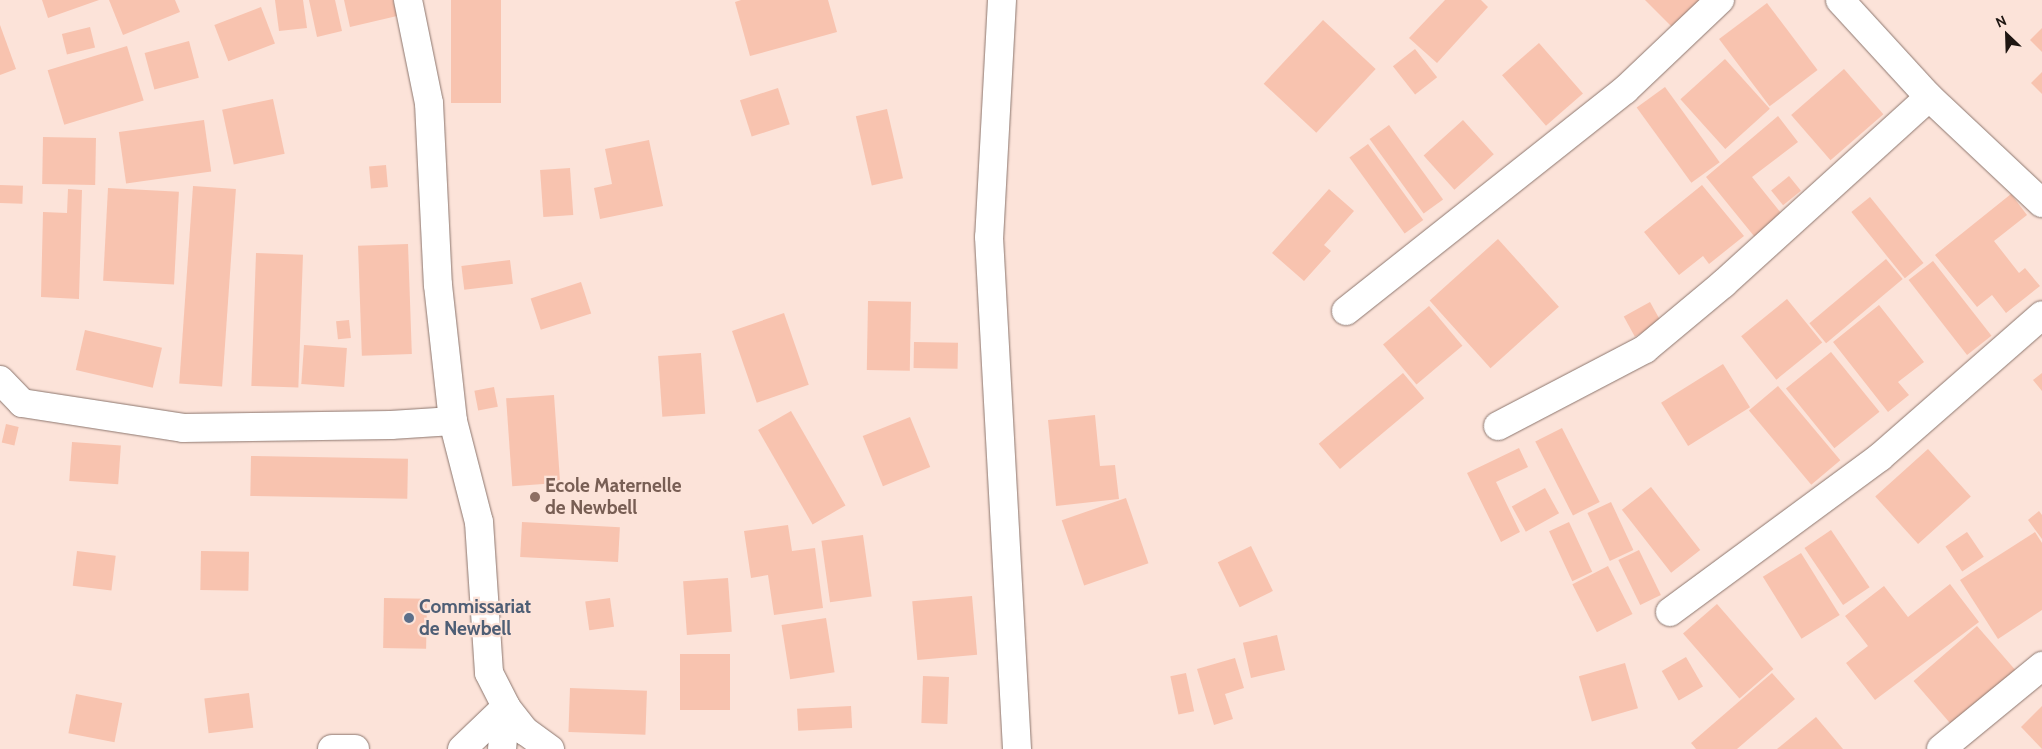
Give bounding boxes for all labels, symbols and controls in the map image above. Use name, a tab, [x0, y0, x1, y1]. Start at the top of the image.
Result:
north arrow	[1982, 10, 2032, 60]
text: N	[1993, 11, 2009, 32]
place label: Ecole Maternelle de Newbell	[545, 475, 682, 519]
marker: Ecole Maternelle de Newbell	[529, 491, 541, 503]
place label: Commissariat de Newbell	[419, 596, 531, 640]
marker: Commissariat de Newbell	[403, 612, 415, 624]

